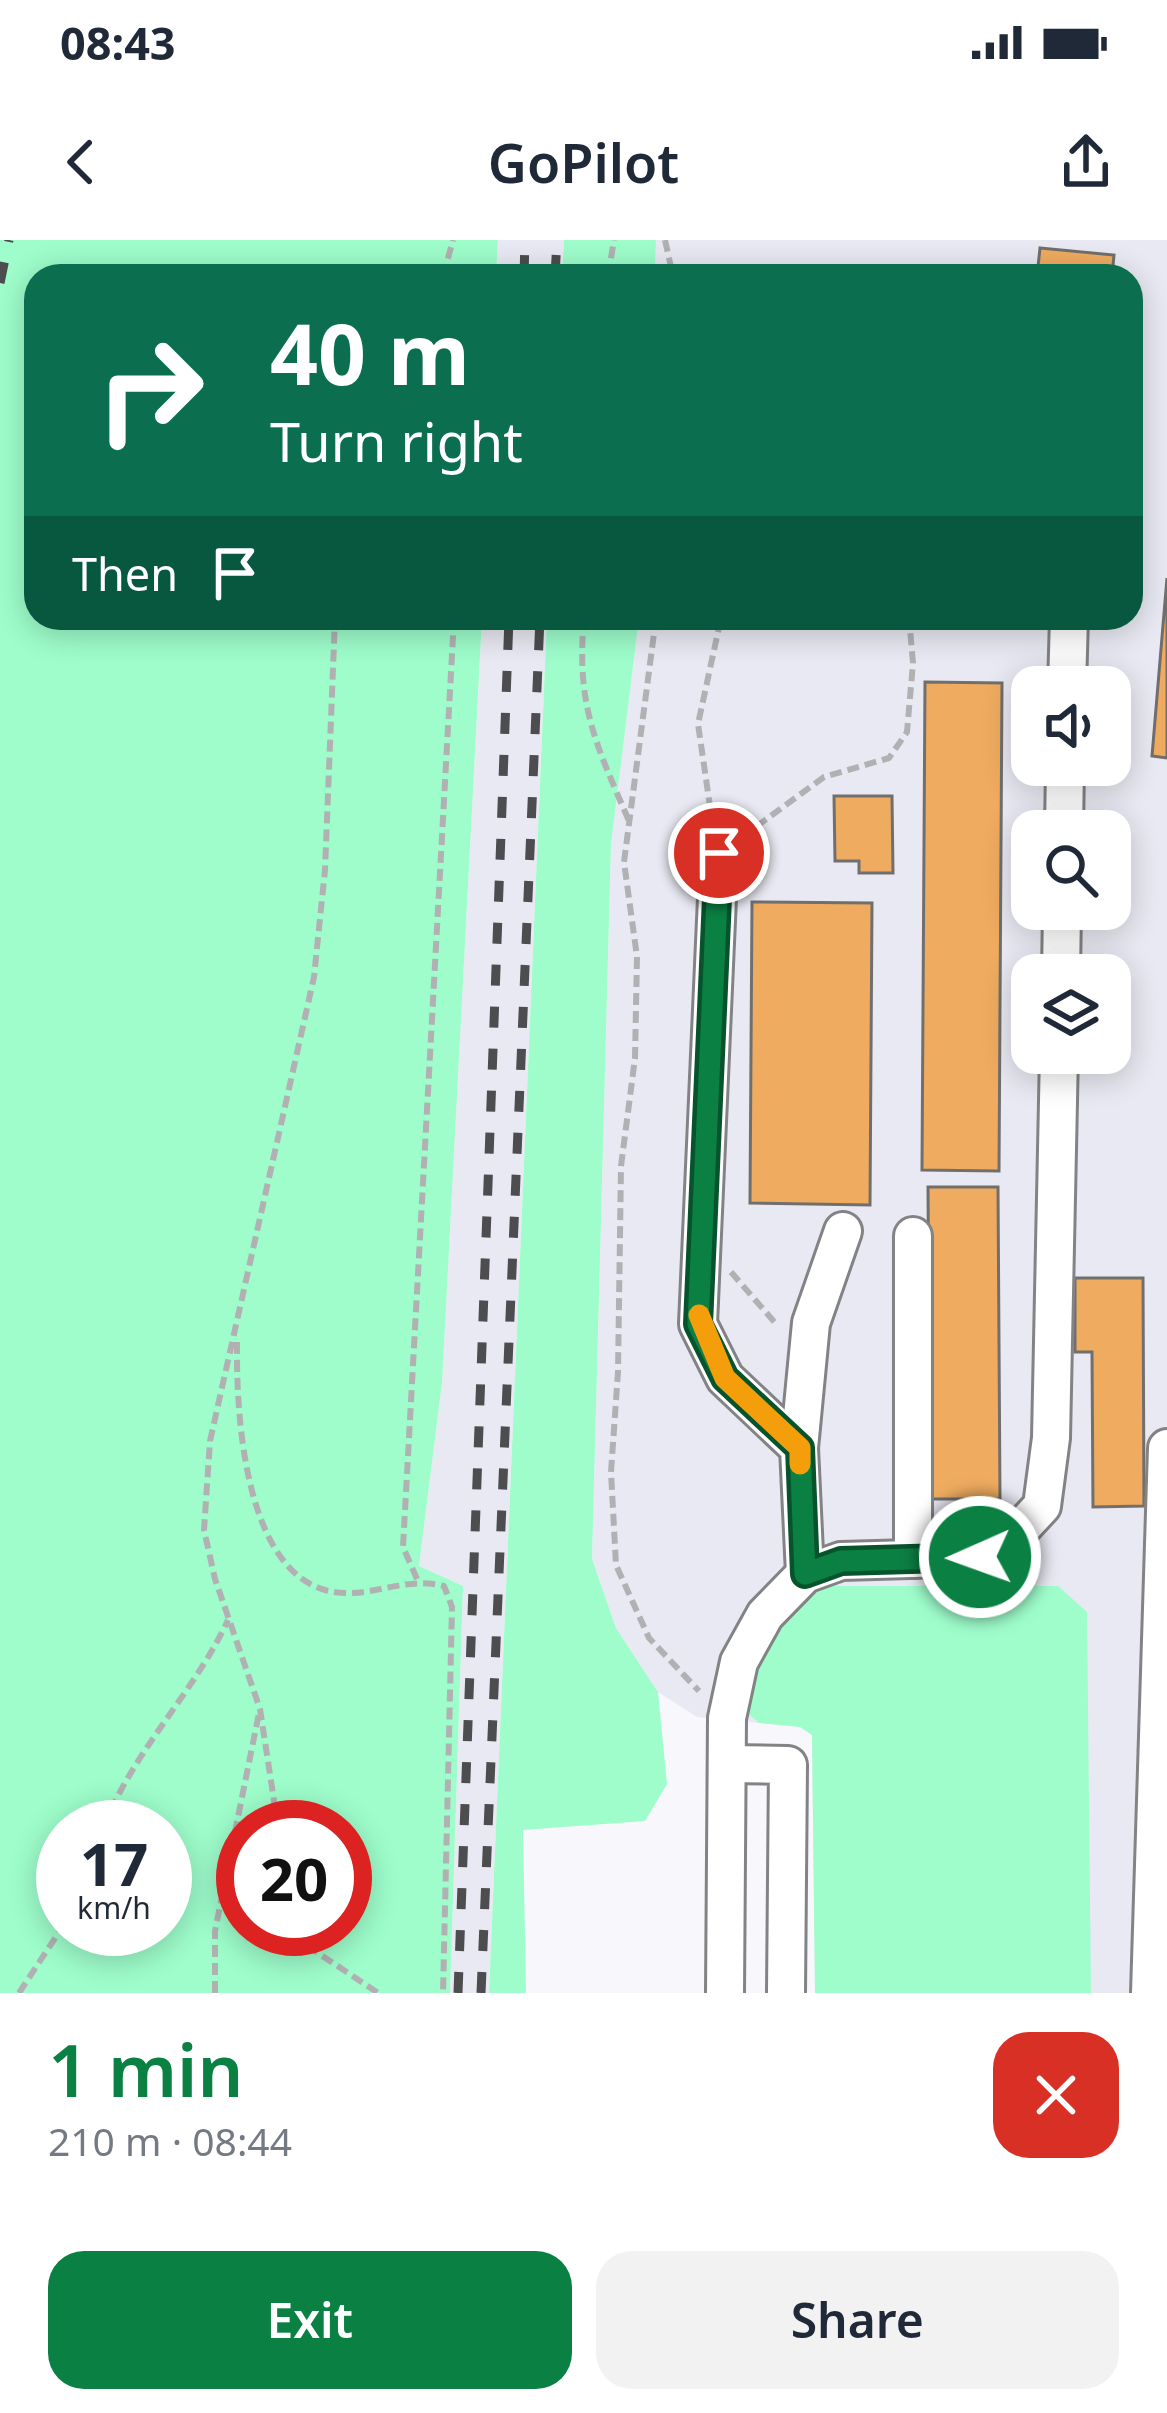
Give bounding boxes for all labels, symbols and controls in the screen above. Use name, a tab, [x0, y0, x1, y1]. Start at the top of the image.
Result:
text: 08:43	[60, 12, 176, 73]
text: GoPilot	[488, 125, 679, 199]
icon: back	[48, 129, 114, 195]
icon: share	[1053, 129, 1119, 195]
text: 40 m	[270, 295, 470, 410]
icon: right	[72, 312, 228, 468]
text: Turn right	[270, 404, 523, 478]
icon: arrive	[202, 540, 268, 606]
text: Then	[72, 543, 178, 604]
map controls	[1011, 666, 1131, 1074]
button: sound	[1011, 666, 1131, 786]
pin	[668, 802, 770, 904]
button: search	[1011, 810, 1131, 930]
icon: arrive	[686, 820, 752, 886]
button: layers	[1011, 954, 1131, 1074]
position arrow	[917, 1494, 1043, 1620]
speed limit sign: 20	[216, 1800, 372, 1956]
text: 17	[80, 1822, 148, 1904]
text: km/h	[77, 1887, 151, 1928]
text: 1 min	[48, 2020, 243, 2118]
button: close	[993, 2032, 1119, 2158]
text: 210 m · 08:44	[48, 2114, 292, 2167]
button: Exit	[48, 2251, 572, 2389]
button: Share	[596, 2251, 1119, 2389]

